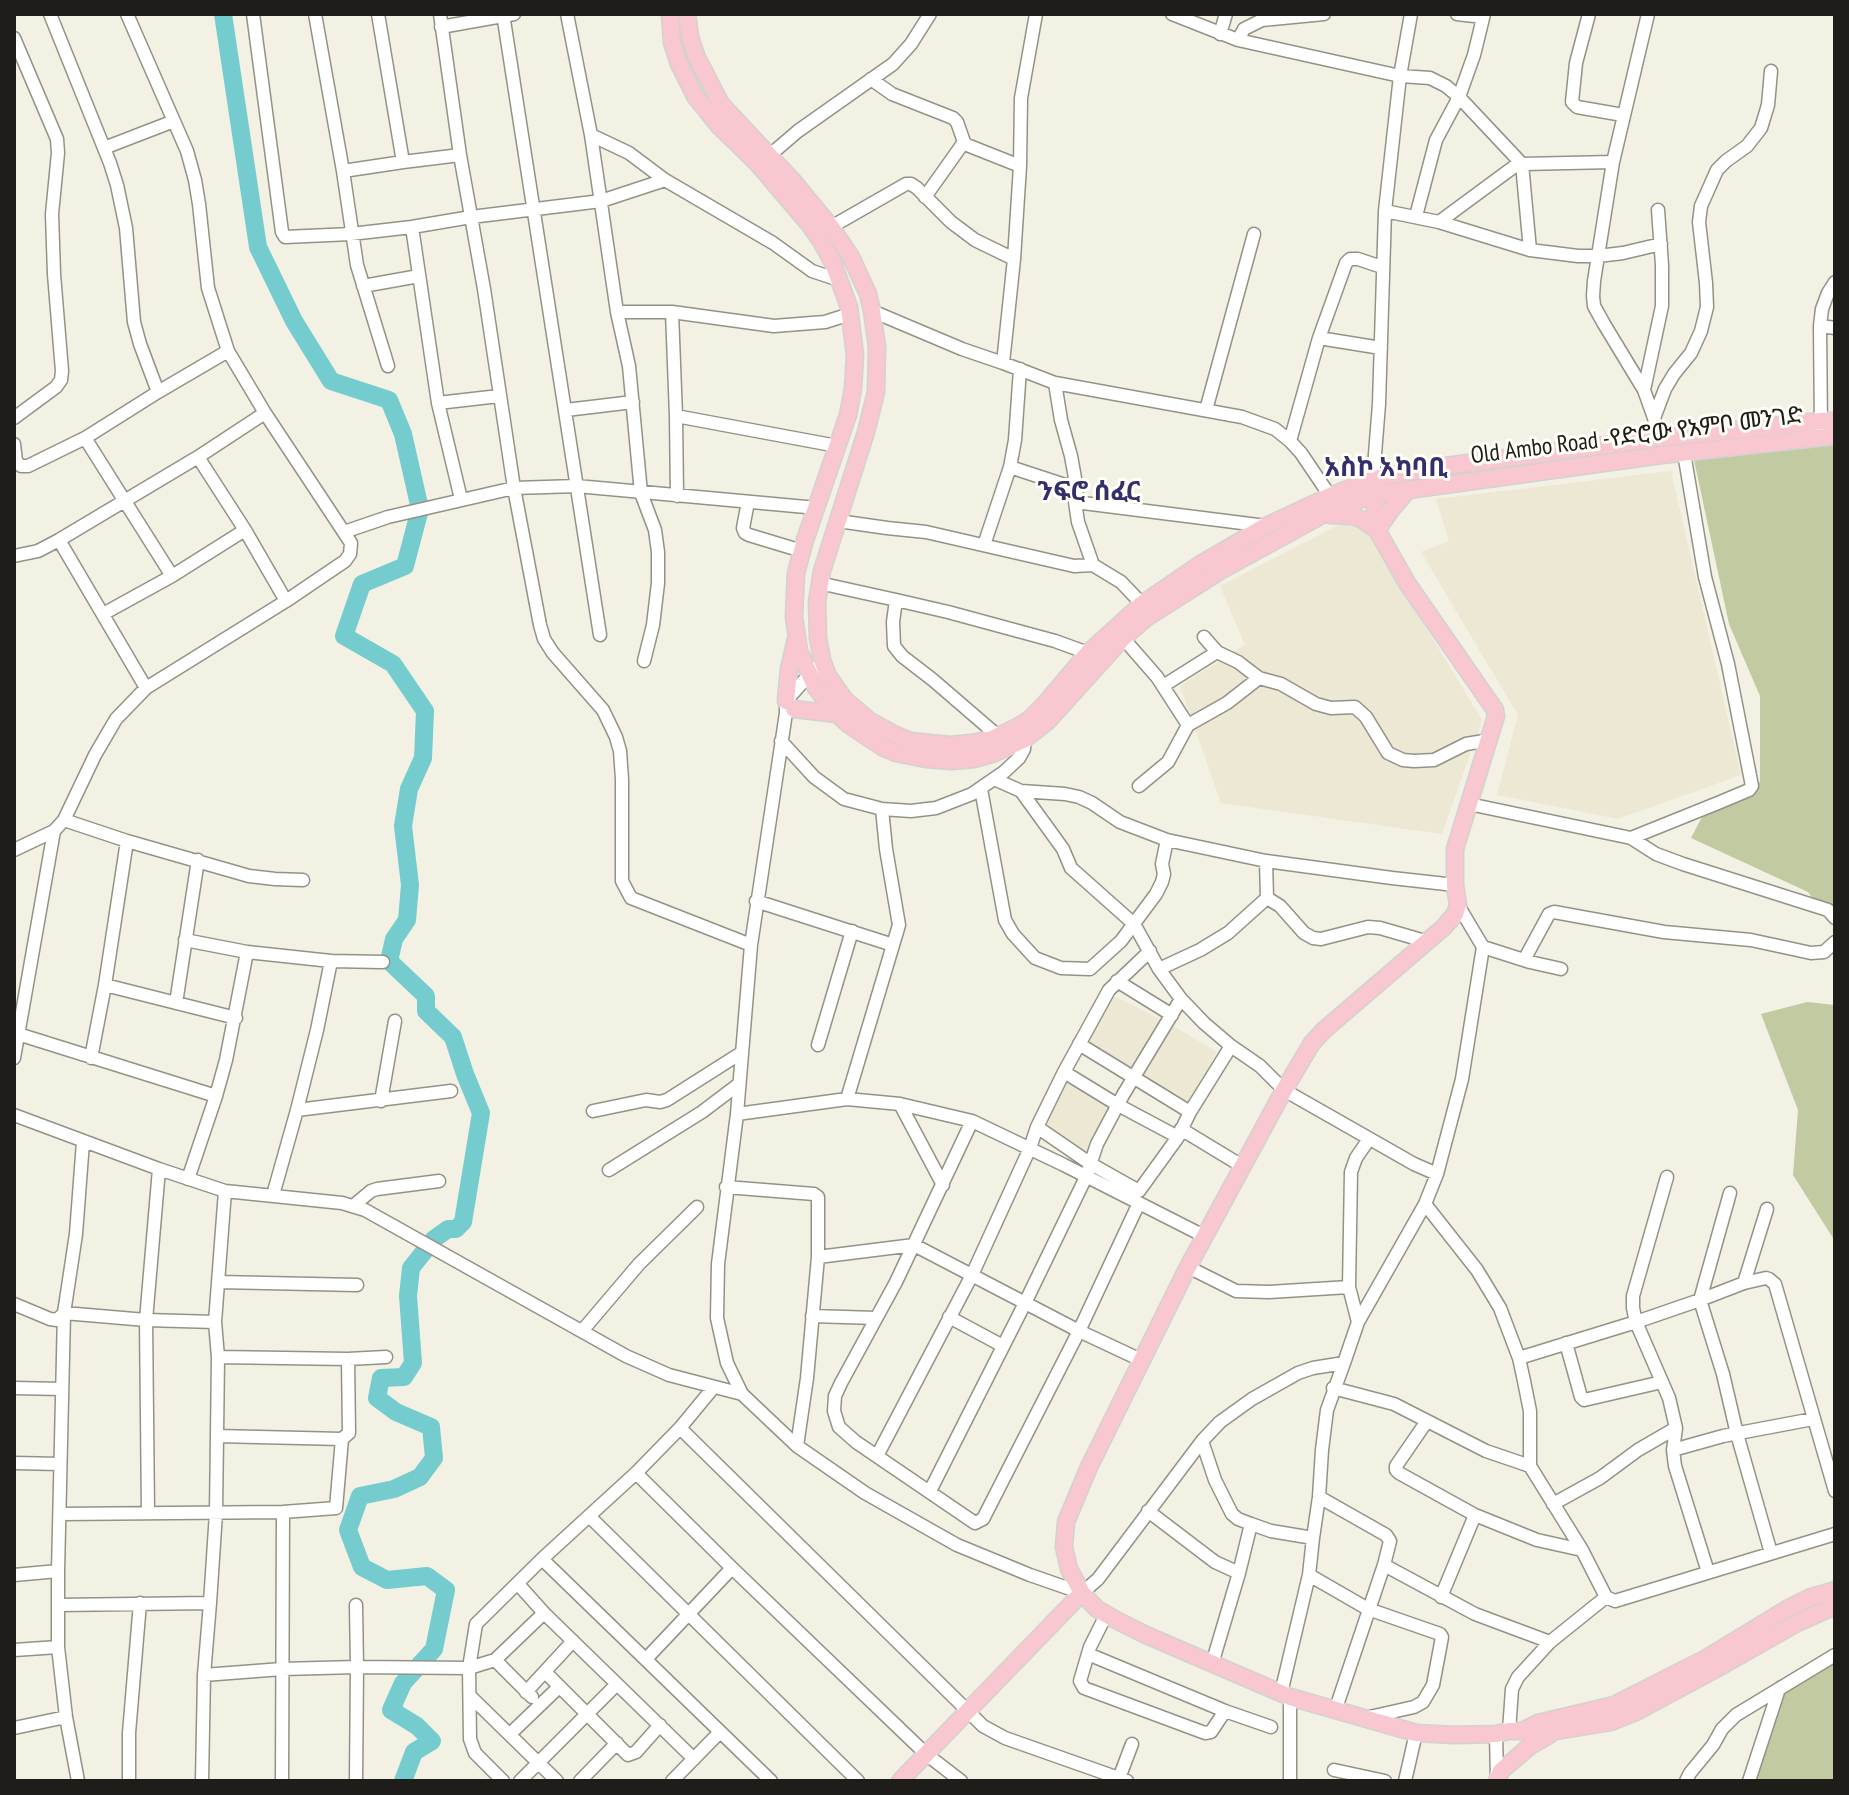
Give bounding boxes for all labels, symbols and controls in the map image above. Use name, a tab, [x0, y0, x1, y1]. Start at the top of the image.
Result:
street label: Old Ambo Road -የድሮው የአምቦ መንገድ	[1469, 401, 1805, 471]
district label: አስኮ አካባቢ	[1324, 453, 1448, 485]
district label: ንፍሮ ሰፈር	[1038, 477, 1140, 509]

